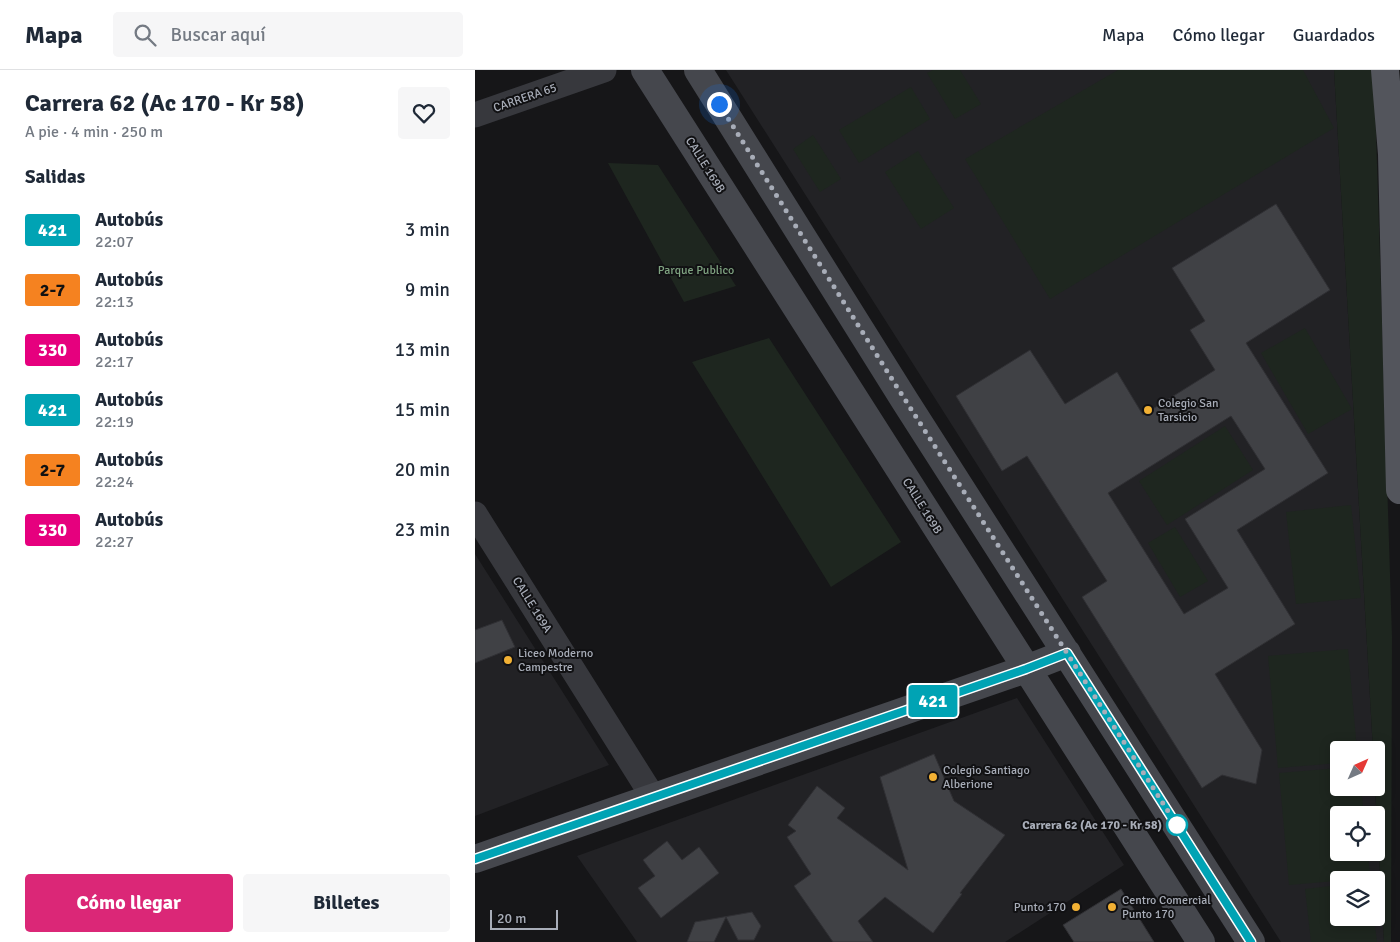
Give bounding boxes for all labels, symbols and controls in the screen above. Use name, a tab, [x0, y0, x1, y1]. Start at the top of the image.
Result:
search box	[113, 12, 463, 57]
text: Mapa	[25, 20, 83, 50]
icon: search	[131, 21, 159, 49]
text: Buscar aquí	[171, 23, 266, 47]
text: Mapa	[1102, 24, 1144, 46]
text: Cómo llegar	[1172, 24, 1265, 46]
text: Guardados	[1293, 24, 1375, 46]
street label: CARRERA 65	[491, 80, 559, 116]
button: heart	[398, 87, 450, 139]
text: Carrera 62 (Ac 170 - Kr 58)	[25, 88, 304, 118]
your location	[707, 92, 732, 117]
text: A pie · 4 min · 250 m	[25, 122, 163, 142]
street label: CALLE 169B	[682, 134, 728, 196]
text: Salidas	[25, 165, 85, 189]
text: Autobús	[95, 208, 163, 232]
text: 3 min	[405, 218, 450, 242]
text: 421	[38, 219, 67, 241]
text: 22:07	[95, 232, 134, 252]
park label: Parque Publico	[658, 263, 734, 278]
text: Autobús	[95, 268, 163, 292]
text: 9 min	[405, 278, 450, 302]
text: 2-7	[40, 279, 65, 301]
text: 22:13	[95, 292, 134, 312]
text: Autobús	[95, 328, 163, 352]
text: 13 min	[395, 338, 450, 362]
text: 330	[38, 339, 67, 361]
text: 22:17	[95, 352, 134, 372]
text: Autobús	[95, 388, 163, 412]
place label: Colegio San Tarsicio	[1158, 396, 1219, 425]
text: 15 min	[395, 398, 450, 422]
text: 421	[38, 399, 67, 421]
marker: Colegio San Tarsicio	[1142, 404, 1154, 416]
text: 22:19	[95, 412, 134, 432]
text: Autobús	[95, 448, 163, 472]
text: 20 min	[395, 458, 450, 482]
text: 2-7	[40, 459, 65, 481]
text: 22:24	[95, 472, 134, 492]
street label: CALLE 169B	[899, 475, 945, 537]
text: Autobús	[95, 508, 163, 532]
text: 23 min	[395, 518, 450, 542]
text: 330	[38, 519, 67, 541]
text: 22:27	[95, 532, 134, 552]
street label: CALLE 169A	[509, 574, 555, 636]
place label: Liceo Moderno Campestre	[518, 646, 593, 675]
marker: Liceo Moderno Campestre	[502, 654, 514, 666]
line badge: 421	[904, 685, 962, 717]
text: 421	[918, 690, 948, 712]
north arrow	[1330, 741, 1385, 796]
map controls	[1330, 741, 1385, 926]
place label: Colegio Santiago Alberione	[943, 763, 1030, 792]
marker: Colegio Santiago Alberione	[927, 771, 939, 783]
button: locate	[1330, 806, 1385, 861]
marker: Carrera 62 (Ac 170 - Kr 58)	[1166, 814, 1188, 836]
place label: Carrera 62 (Ac 170 - Kr 58)	[1022, 818, 1162, 833]
button: layers	[1330, 871, 1385, 926]
button: Cómo llegar	[25, 874, 233, 932]
button: Billetes	[243, 874, 450, 932]
place label: Centro Comercial Punto 170	[1122, 893, 1211, 922]
place label: Punto 170	[1014, 900, 1066, 915]
marker: Punto 170	[1070, 901, 1082, 913]
marker: Centro Comercial Punto 170	[1106, 901, 1118, 913]
scale bar	[490, 907, 557, 930]
text: 20 m	[497, 910, 526, 927]

